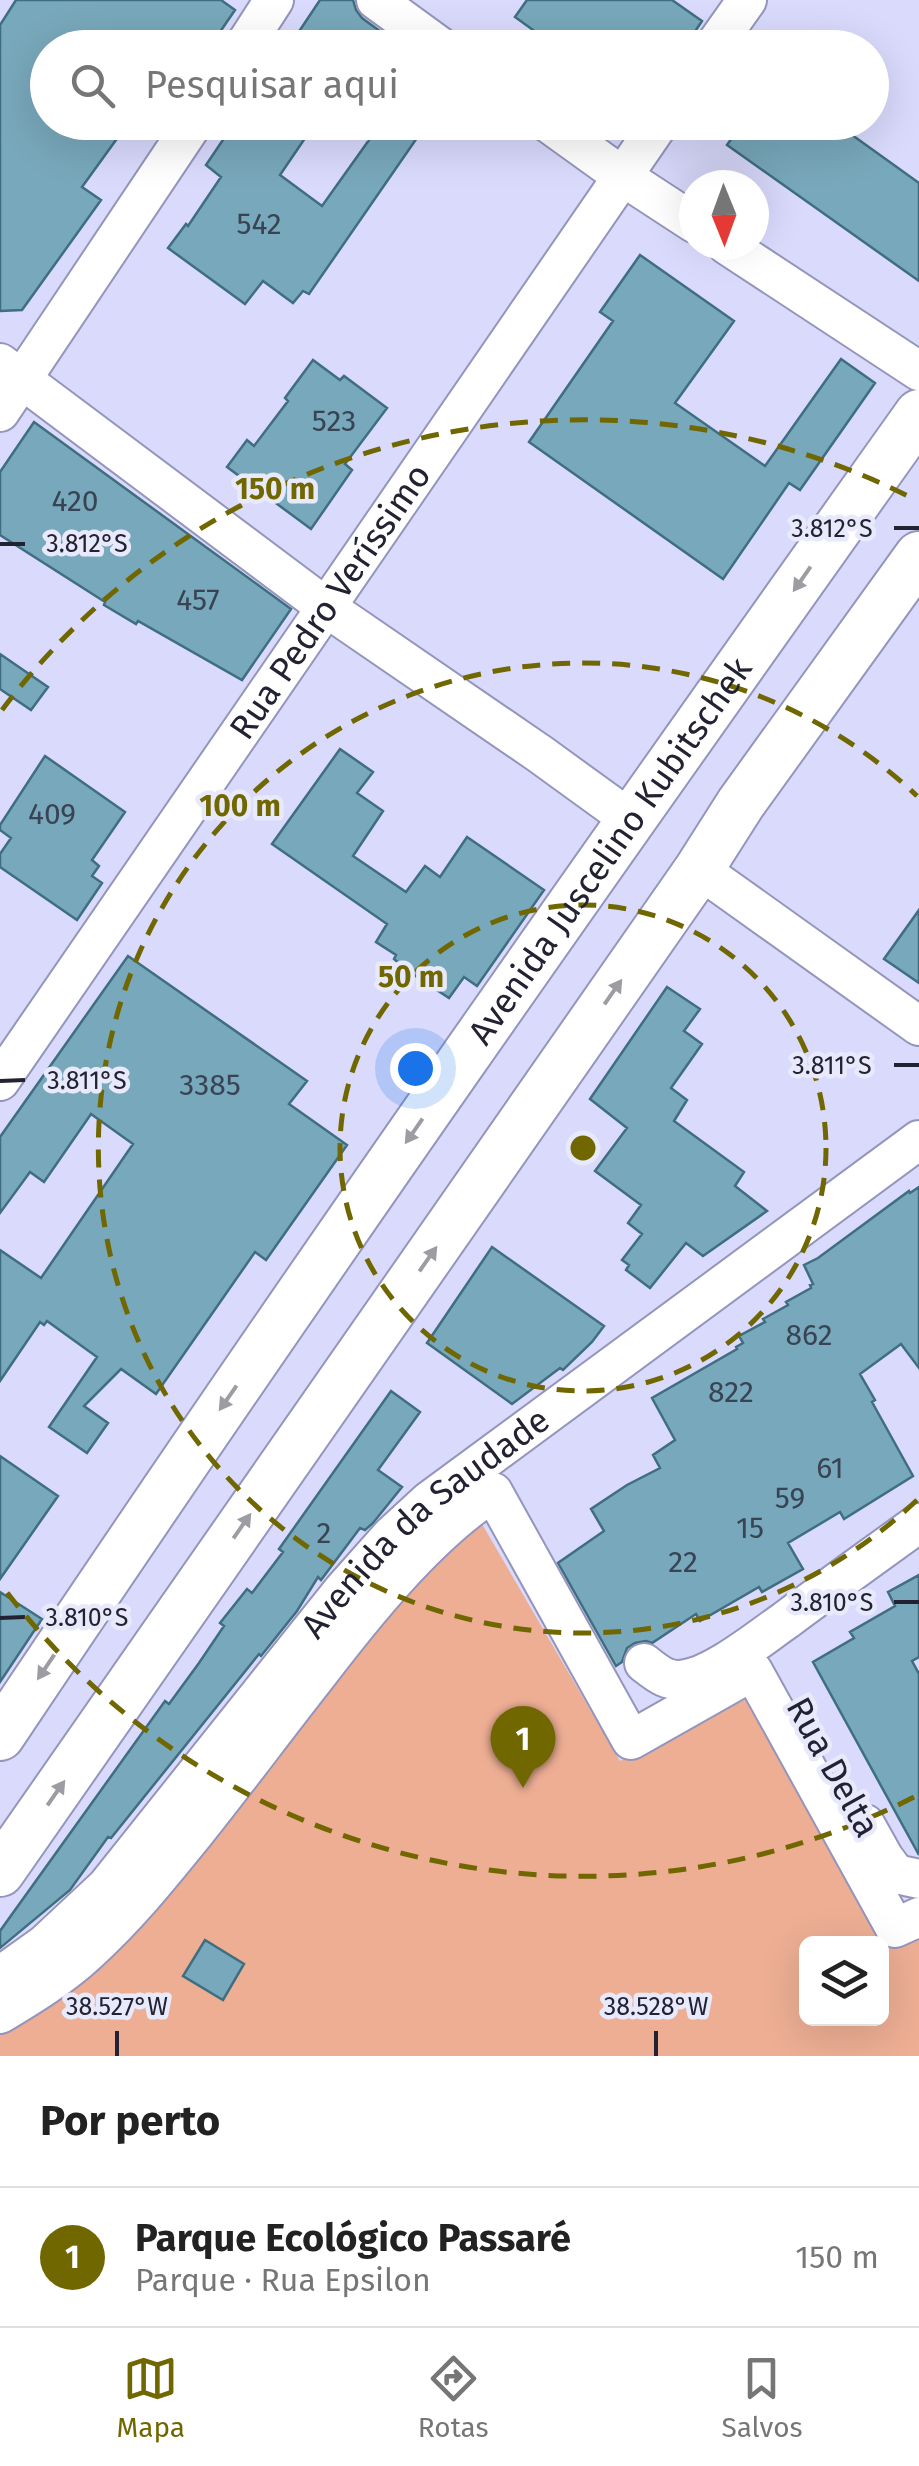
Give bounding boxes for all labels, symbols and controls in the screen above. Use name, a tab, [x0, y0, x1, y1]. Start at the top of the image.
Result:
search box	[30, 30, 889, 140]
icon: search	[65, 58, 120, 113]
text: Pesquisar aqui	[145, 62, 399, 108]
north arrow	[679, 170, 769, 260]
house number: 542	[236, 206, 282, 242]
house number: 523	[312, 403, 356, 439]
street label: Rua Pedro Veríssimo	[220, 456, 439, 747]
text: 150 m	[235, 471, 315, 507]
house number: 420	[52, 483, 98, 519]
text: 3.812°S	[791, 514, 873, 544]
text: 3.812°S	[46, 529, 128, 559]
one-way arrow	[793, 566, 812, 592]
house number: 457	[176, 582, 220, 618]
street label: Avenida Juscelino Kubitschek	[459, 649, 761, 1052]
text: 100 m	[199, 788, 281, 824]
house number: 409	[28, 796, 76, 832]
text: 50 m	[378, 959, 444, 995]
one-way arrow	[603, 979, 622, 1006]
your location	[390, 1043, 441, 1094]
text: 3.811°S	[792, 1051, 872, 1081]
text: 3.811°S	[47, 1066, 127, 1096]
house number: 3385	[179, 1067, 241, 1103]
one-way arrow	[405, 1118, 424, 1145]
centre of rings	[565, 1130, 601, 1166]
one-way arrow	[418, 1246, 437, 1272]
house number: 862	[785, 1317, 833, 1353]
house number: 822	[708, 1374, 754, 1410]
one-way arrow	[219, 1384, 238, 1411]
street label: Avenida da Saudade	[292, 1399, 558, 1646]
house number: 61	[816, 1450, 844, 1486]
house number: 59	[775, 1480, 805, 1516]
house number: 15	[736, 1510, 764, 1546]
one-way arrow	[232, 1512, 251, 1539]
house number: 2	[317, 1515, 331, 1551]
house number: 22	[668, 1544, 698, 1580]
text: 3.810°S	[791, 1588, 873, 1618]
text: 3.810°S	[46, 1603, 128, 1633]
one-way arrow	[37, 1654, 56, 1681]
street label: Rua Delta	[778, 1690, 888, 1844]
pin: 1	[490, 1706, 556, 1788]
one-way arrow	[46, 1779, 66, 1806]
map controls	[799, 1936, 889, 2026]
button: layers	[799, 1936, 889, 2026]
text: 38.527°W	[66, 1992, 168, 2022]
text: 38.528°W	[604, 1992, 709, 2022]
text: Por perto	[40, 2096, 220, 2146]
text: Parque Ecológico Passaré	[135, 2215, 571, 2261]
text: 1	[65, 2238, 80, 2276]
text: 150 m	[795, 2238, 879, 2276]
text: Parque · Rua Epsilon	[135, 2261, 431, 2299]
tab: Mapa	[116, 2351, 185, 2444]
tab: Rotas	[418, 2351, 489, 2444]
tab: Salvos	[721, 2351, 803, 2444]

